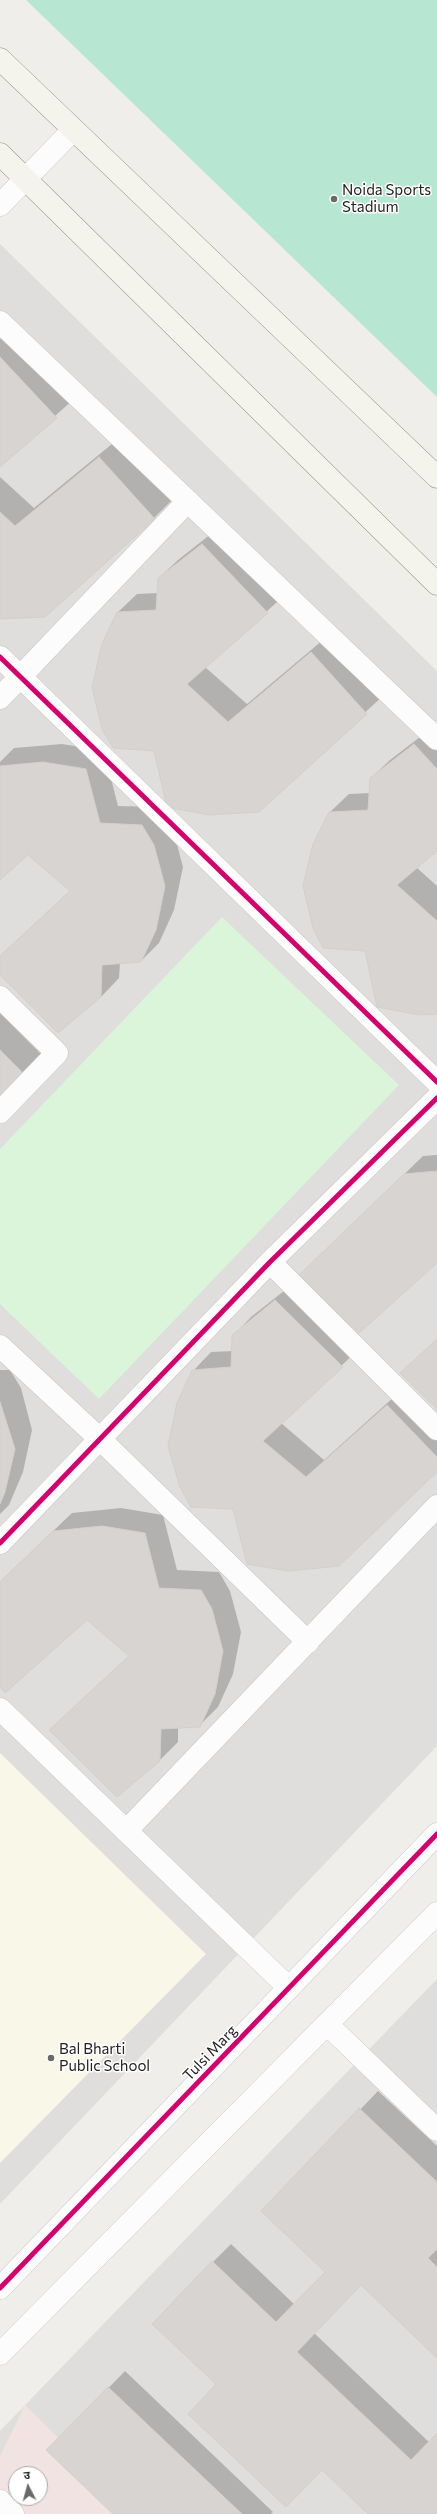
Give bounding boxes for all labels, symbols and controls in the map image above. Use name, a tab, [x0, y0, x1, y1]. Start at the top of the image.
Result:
place label: Noida Sports Stadium	[342, 181, 431, 216]
marker: Noida Sports Stadium	[329, 194, 339, 204]
street label: Tulsi Marg	[179, 2021, 241, 2085]
place label: Bal Bharti Public School	[59, 2040, 150, 2075]
marker: Bal Bharti Public School	[46, 2053, 56, 2063]
north arrow	[8, 2466, 48, 2506]
text: उ	[23, 2468, 31, 2481]

